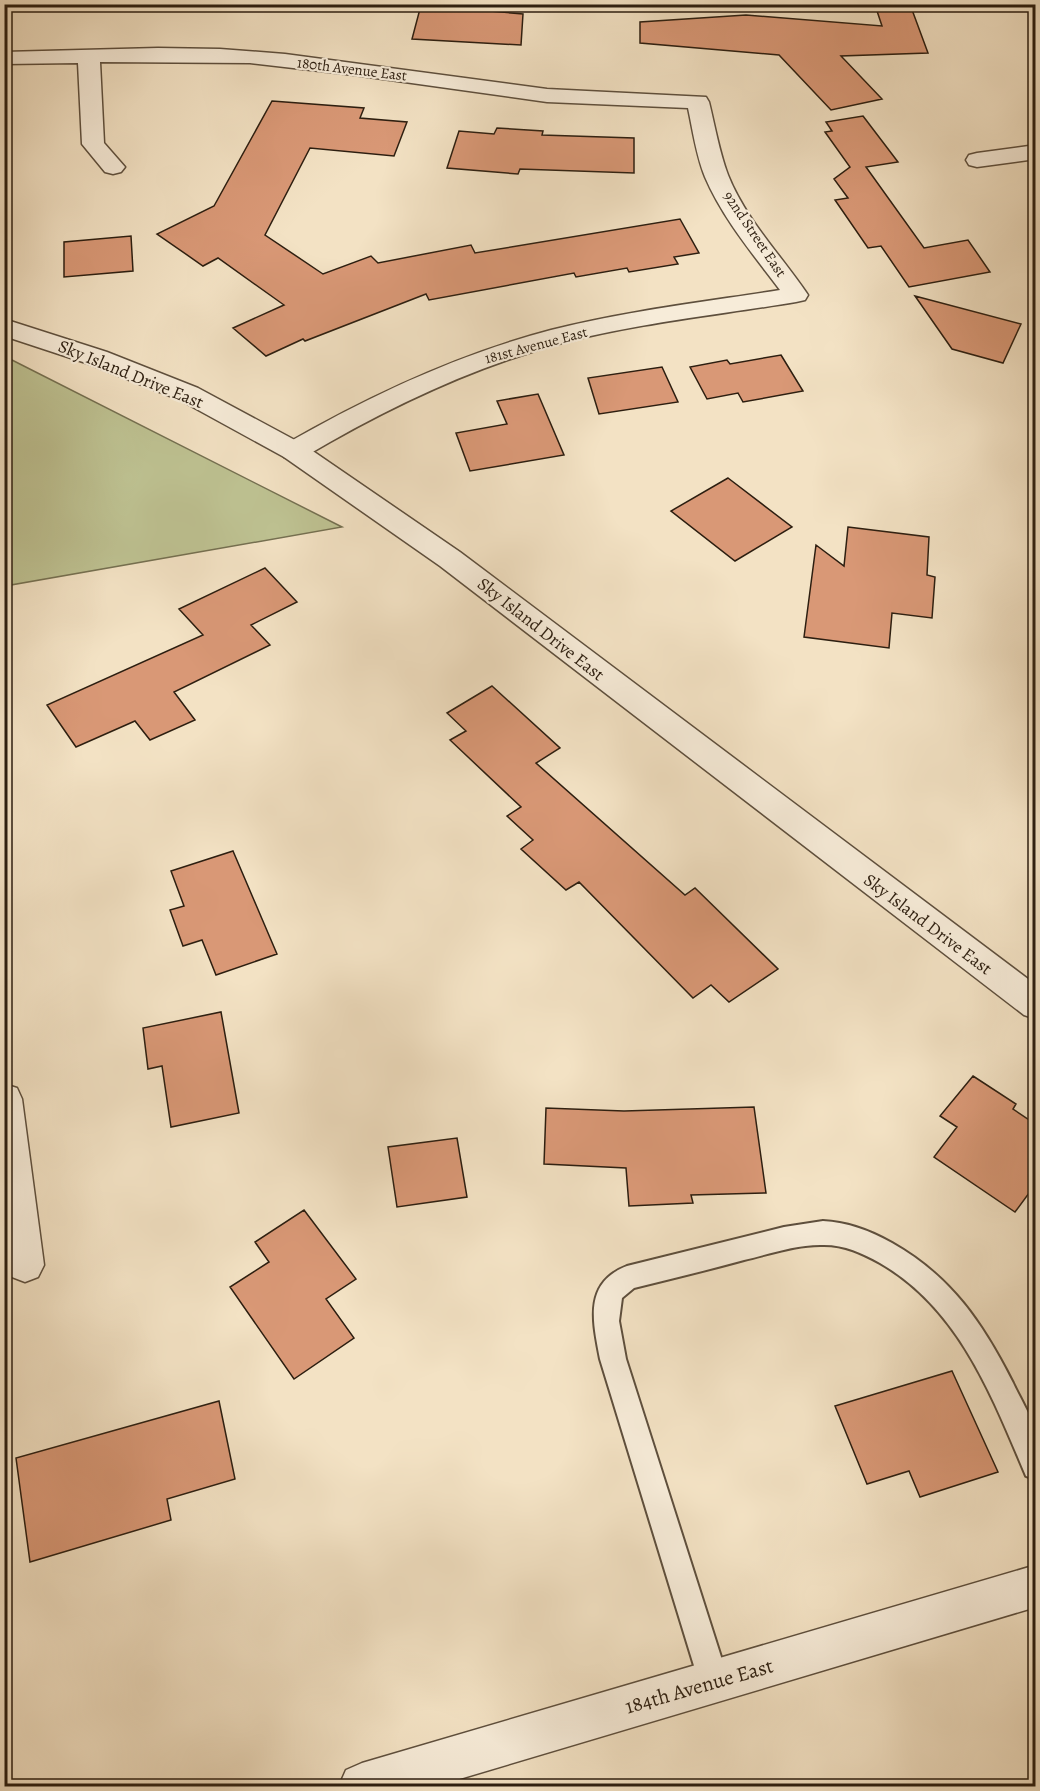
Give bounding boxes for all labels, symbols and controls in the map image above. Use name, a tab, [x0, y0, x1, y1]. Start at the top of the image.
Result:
street label: 180th Avenue East	[296, 52, 408, 86]
street label: 92nd Street East	[719, 187, 791, 281]
street label: 181st Avenue East	[482, 322, 590, 368]
street label: Sky Island Drive East	[55, 334, 207, 414]
street label: Sky Island Drive East	[473, 572, 609, 686]
street label: Sky Island Drive East	[859, 868, 997, 980]
street label: 184th Avenue East	[622, 1651, 776, 1721]

